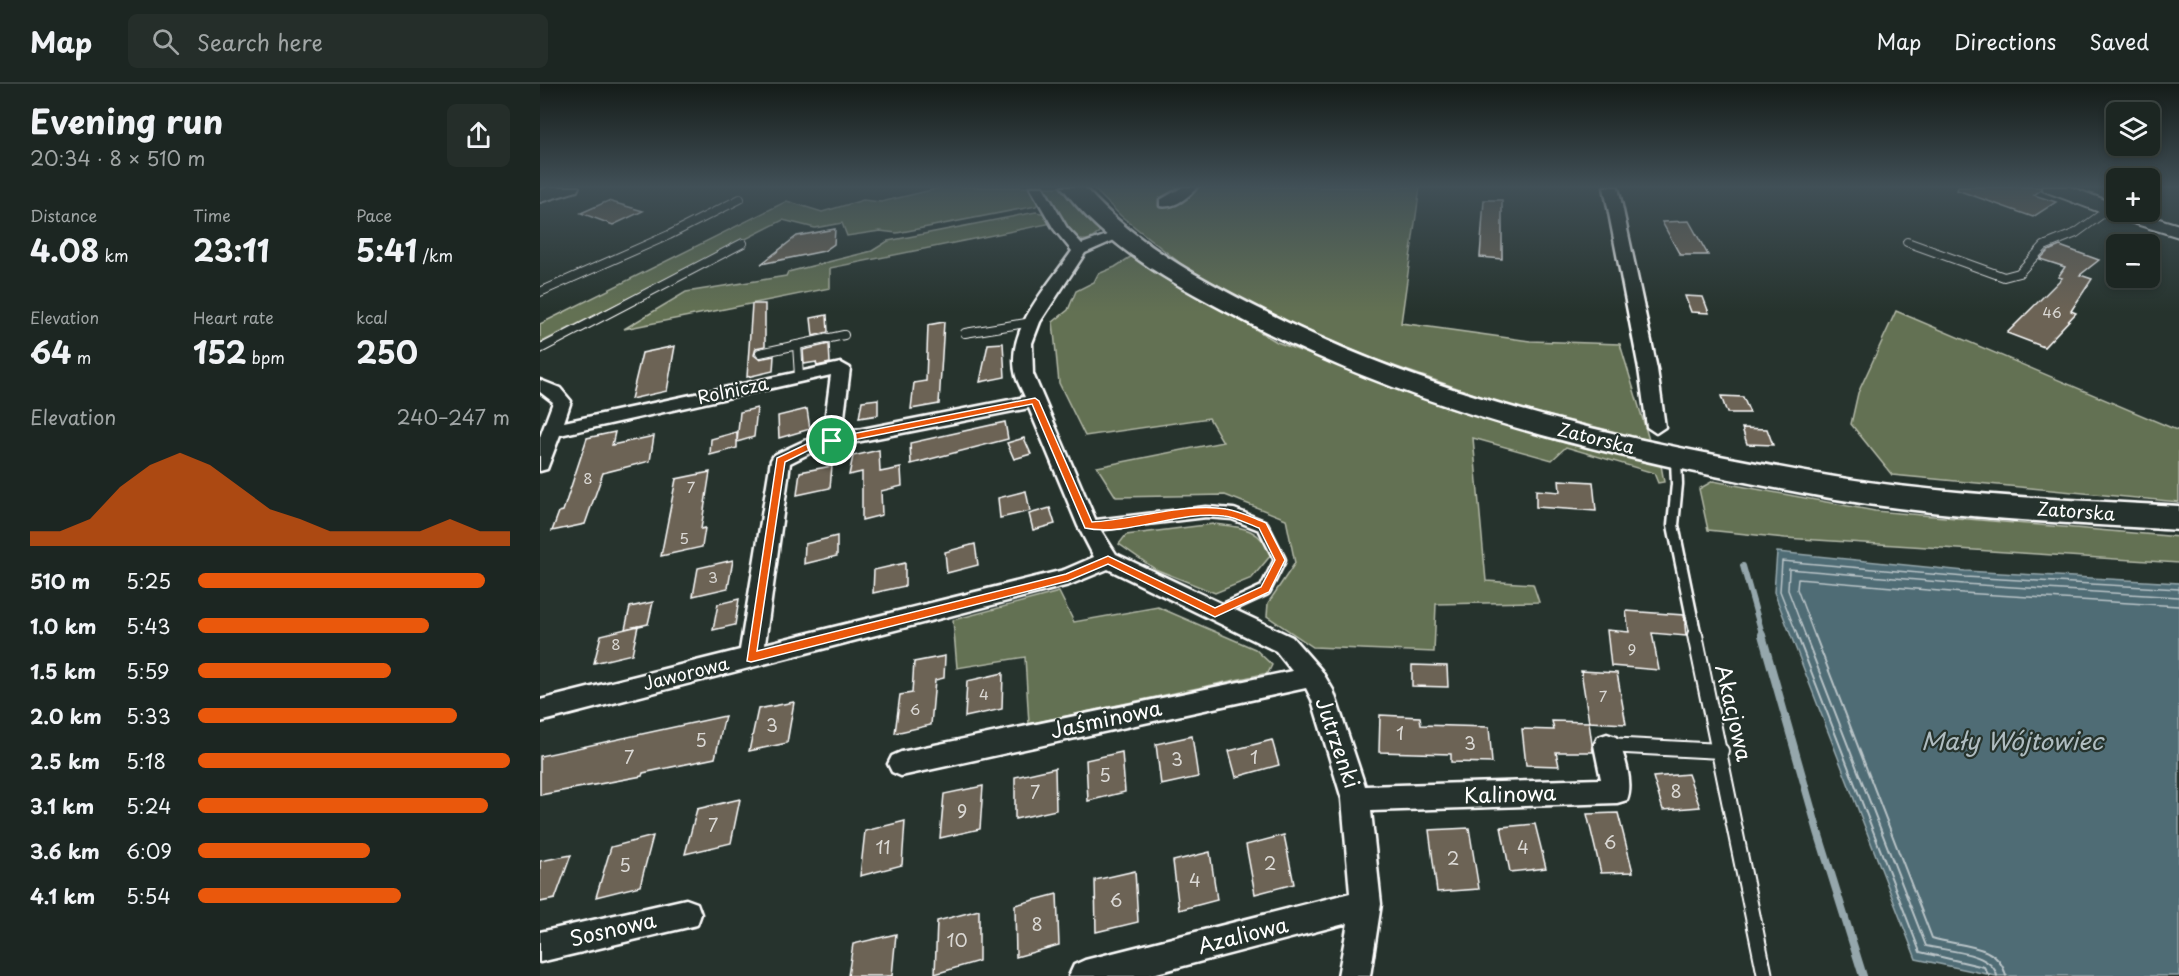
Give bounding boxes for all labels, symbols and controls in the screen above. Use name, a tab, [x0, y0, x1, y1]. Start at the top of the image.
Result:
search box	[128, 14, 548, 68]
text: Map	[30, 20, 92, 63]
icon: search	[149, 25, 182, 58]
text: Search here	[197, 25, 323, 58]
text: Map	[1876, 25, 1921, 57]
text: Directions	[1954, 25, 2056, 57]
text: Saved	[2089, 25, 2149, 57]
text: Evening run	[30, 95, 223, 145]
map controls	[2106, 102, 2160, 288]
button: layers	[2106, 102, 2160, 156]
button: share	[447, 104, 510, 167]
text: 20:34 · 8 × 510 m	[30, 143, 205, 173]
button: +	[2106, 168, 2160, 222]
text: Distance	[30, 203, 97, 227]
text: Time	[193, 203, 231, 227]
text: Pace	[356, 203, 392, 227]
text: 4.08	[30, 227, 99, 272]
text: 23:11	[193, 227, 269, 272]
text: 5:41	[356, 227, 417, 272]
button: −	[2106, 234, 2160, 288]
text: km	[99, 243, 129, 267]
text: /km	[417, 243, 453, 267]
house number: 46	[2042, 302, 2062, 323]
text: Elevation	[30, 305, 99, 329]
text: Heart rate	[193, 305, 274, 329]
text: kcal	[356, 305, 388, 329]
text: 64	[30, 329, 72, 374]
text: 152	[193, 329, 247, 374]
text: 250	[356, 329, 418, 374]
text: m	[72, 345, 91, 369]
text: bpm	[247, 345, 285, 369]
street label: Rolnicza	[695, 369, 771, 410]
text: Elevation	[30, 402, 116, 432]
text: 240–247 m	[397, 402, 510, 432]
pin	[806, 415, 857, 466]
street label: Zatorska	[1555, 415, 1638, 460]
icon: arrive	[815, 424, 848, 457]
house number: 8	[583, 466, 593, 489]
house number: 7	[687, 475, 696, 498]
street label: Zatorska	[2036, 494, 2117, 527]
house number: 5	[679, 526, 689, 549]
house number: 3	[708, 565, 718, 588]
text: 510 m	[30, 566, 90, 596]
text: 5:25	[126, 566, 171, 596]
text: 1.0 km	[30, 611, 97, 641]
text: 5:43	[126, 611, 170, 641]
house number: 8	[611, 632, 621, 655]
house number: 9	[1628, 637, 1636, 660]
street label: Jaworowa	[640, 649, 732, 696]
text: 1.5 km	[30, 656, 96, 686]
text: 5:59	[126, 656, 170, 686]
street label: Akacjowa	[1708, 661, 1762, 764]
house number: 4	[979, 682, 989, 705]
house number: 7	[1599, 684, 1608, 707]
street label: Jaśminowa	[1047, 691, 1164, 745]
street label: Jutrzenki	[1308, 693, 1369, 792]
house number: 6	[910, 697, 920, 720]
text: 2.0 km	[30, 701, 102, 731]
text: 5:33	[126, 701, 171, 731]
house number: 3	[766, 711, 778, 738]
house number: 1	[1396, 719, 1404, 746]
water label: Mały Wójtowiec	[1921, 722, 2106, 758]
house number: 5	[695, 726, 707, 753]
house number: 3	[1464, 729, 1476, 756]
house number: 7	[624, 743, 634, 770]
house number: 1	[1250, 743, 1258, 770]
house number: 3	[1171, 745, 1183, 772]
text: 2.5 km	[30, 746, 100, 776]
text: 5:18	[126, 746, 166, 776]
house number: 5	[1099, 761, 1111, 788]
street label: Kalinowa	[1463, 775, 1557, 811]
house number: 8	[1670, 777, 1682, 804]
house number: 7	[1030, 778, 1040, 805]
text: 3.1 km	[30, 791, 94, 821]
text: 5:24	[126, 791, 171, 821]
house number: 9	[957, 797, 967, 824]
house number: 7	[708, 811, 718, 838]
house number: 6	[1604, 828, 1616, 855]
house number: 11	[875, 833, 891, 860]
house number: 4	[1517, 833, 1529, 860]
text: 3.6 km	[30, 836, 100, 866]
text: 6:09	[126, 836, 172, 866]
house number: 2	[1447, 844, 1459, 871]
house number: 2	[1264, 849, 1276, 876]
house number: 5	[619, 851, 631, 878]
house number: 4	[1189, 866, 1201, 893]
text: 4.1 km	[30, 881, 95, 911]
text: 5:54	[126, 881, 171, 911]
house number: 6	[1110, 886, 1122, 913]
street label: Sosnowa	[566, 903, 659, 953]
street label: Azaliowa	[1194, 907, 1291, 961]
house number: 8	[1031, 910, 1043, 937]
house number: 10	[946, 926, 968, 953]

